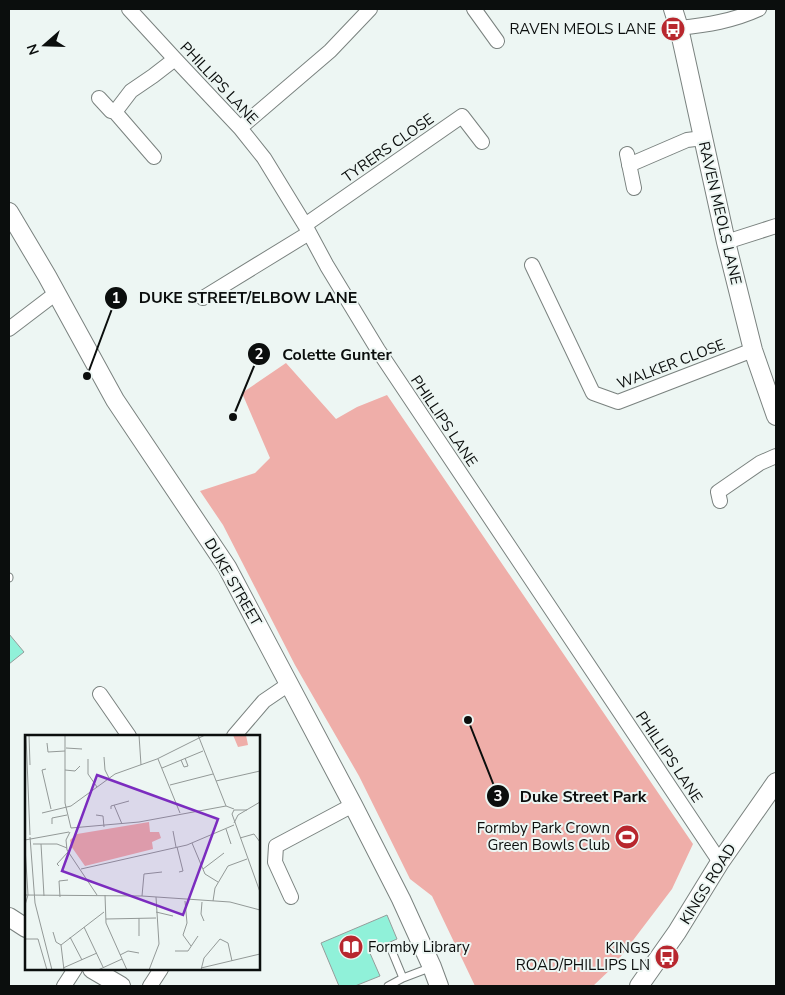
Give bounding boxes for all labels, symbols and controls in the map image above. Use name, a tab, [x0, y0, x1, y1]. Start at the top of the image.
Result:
bus stop icon: RAVEN MEOLS LANE	[660, 16, 686, 42]
place label: RAVEN MEOLS LANE	[509, 19, 656, 39]
north arrow	[20, 20, 70, 70]
street label: PHILLIPS LANE	[176, 37, 262, 129]
text: N	[23, 41, 44, 57]
street label: TYRERS CLOSE	[338, 109, 438, 187]
street label: RAVEN MEOLS LANE	[694, 139, 746, 287]
callout: DUKE STREET/ELBOW LANE	[104, 282, 367, 313]
text: DUKE STREET/ELBOW LANE	[139, 287, 357, 309]
text: 1	[111, 288, 121, 308]
street label: WALKER CLOSE	[614, 334, 728, 394]
callout: Colette Gunter	[247, 339, 401, 370]
text: 2	[254, 344, 264, 364]
text: Colette Gunter	[282, 344, 392, 366]
street label: PHILLIPS LANE	[406, 371, 482, 471]
street label: DUKE STREET	[200, 534, 266, 630]
street label: PHILLIPS LANE	[631, 707, 707, 807]
inset map	[25, 735, 260, 970]
callout: Duke Street Park	[485, 780, 657, 811]
text: 3	[493, 786, 503, 806]
text: Duke Street Park	[520, 786, 647, 808]
place label: Formby Park Crown Green Bowls Club	[477, 818, 610, 855]
sports icon: Formby Park Crown Green Bowls Club	[614, 824, 640, 850]
street label: KINGS ROAD	[675, 840, 741, 928]
library icon: Formby Library	[338, 934, 364, 960]
place label: Formby Library	[368, 937, 470, 957]
place label: KINGS ROAD/PHILLIPS LN	[516, 938, 650, 975]
bus stop icon: KINGS ROAD/PHILLIPS LN	[654, 944, 680, 970]

